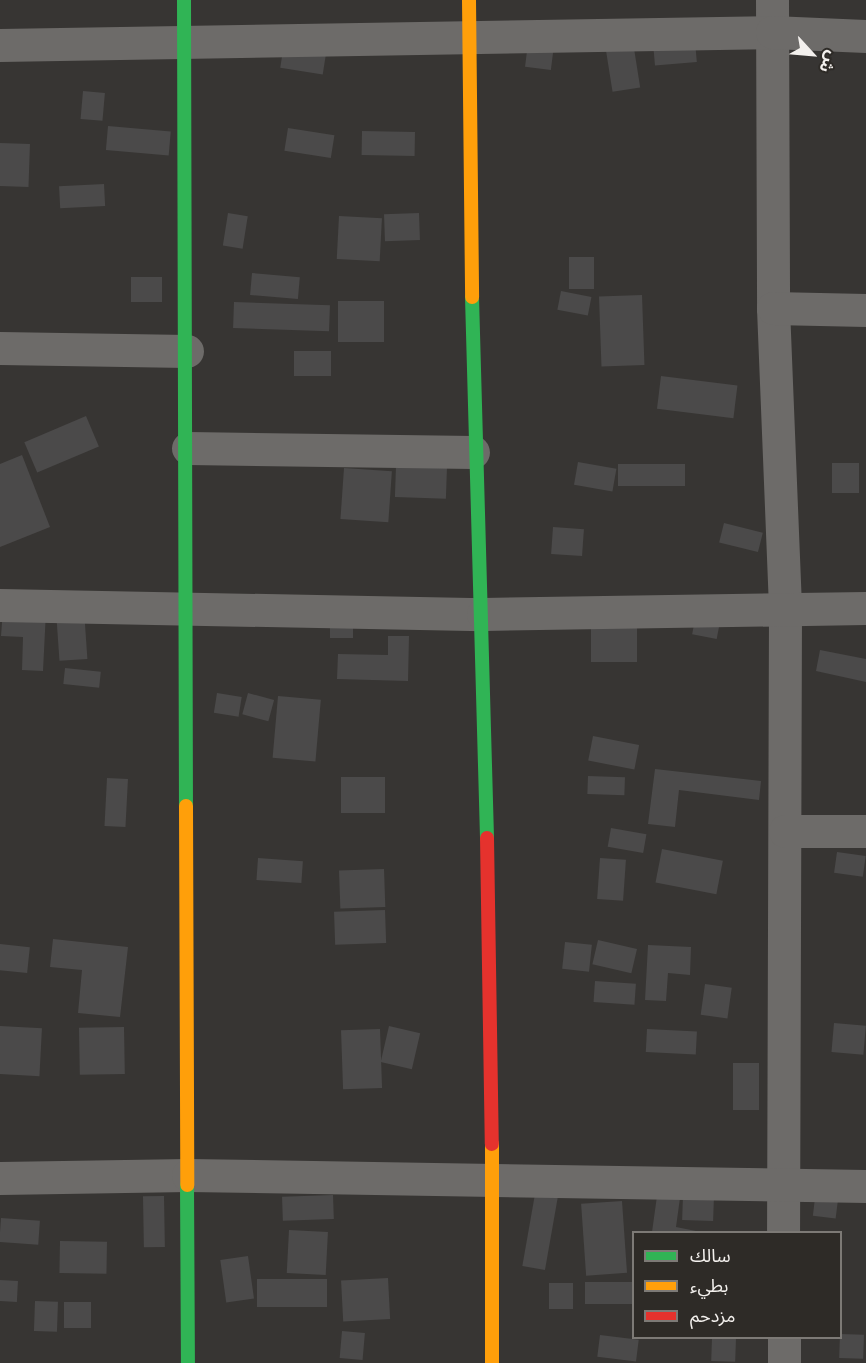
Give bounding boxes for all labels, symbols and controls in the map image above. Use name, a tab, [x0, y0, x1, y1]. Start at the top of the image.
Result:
north arrow	[782, 24, 842, 84]
text: ش	[815, 48, 842, 76]
legend	[632, 1231, 842, 1339]
text: سالك	[690, 1245, 731, 1266]
text: بطيء	[690, 1275, 728, 1296]
text: مزدحم	[690, 1305, 735, 1326]

